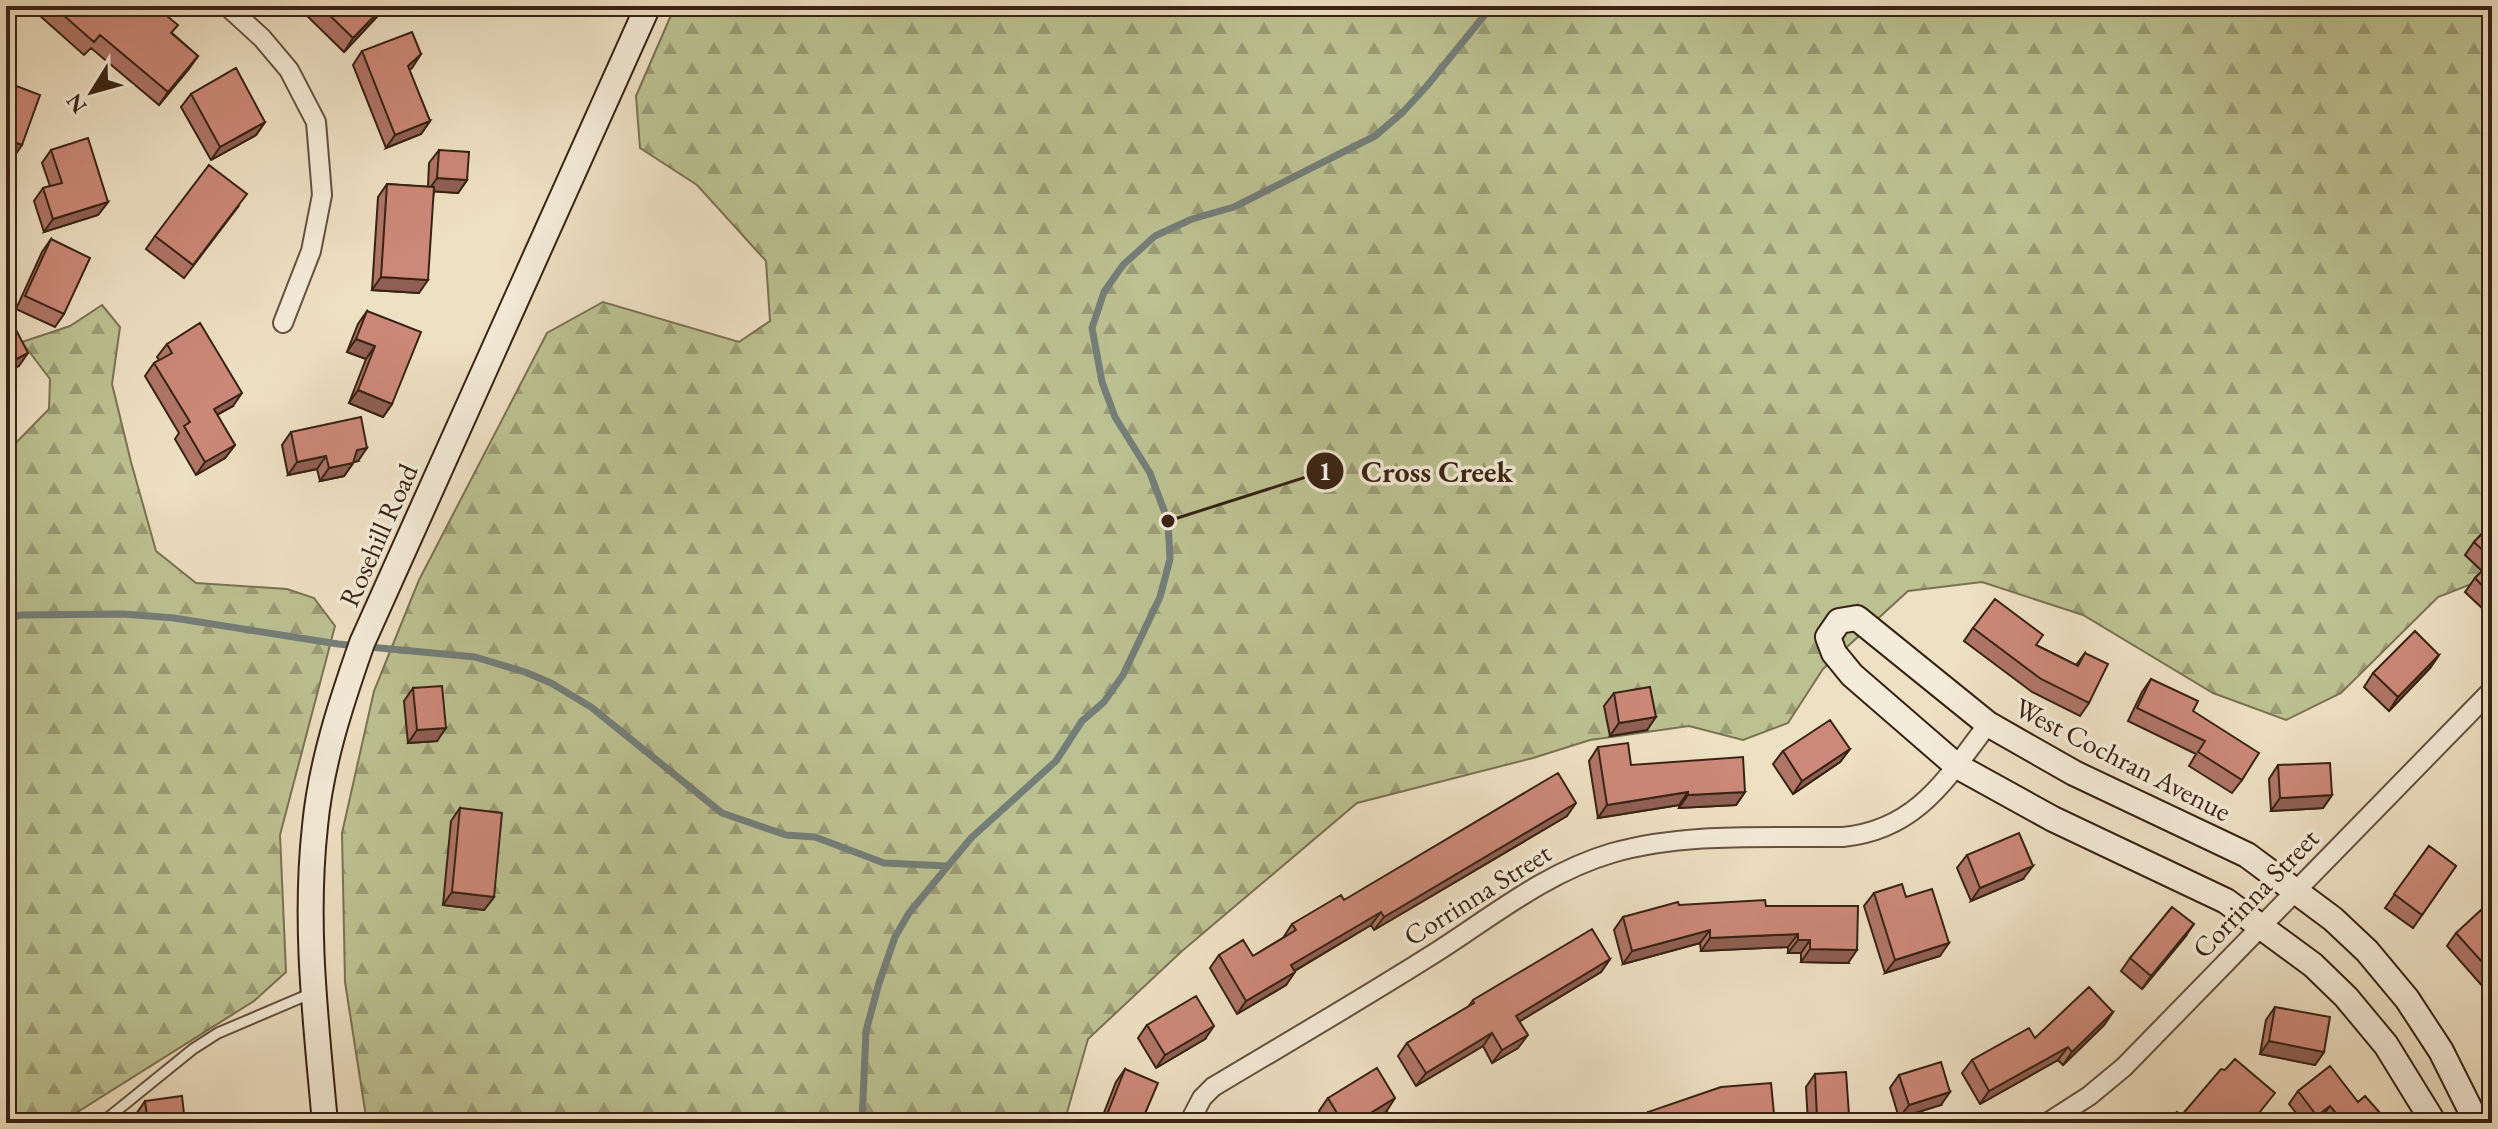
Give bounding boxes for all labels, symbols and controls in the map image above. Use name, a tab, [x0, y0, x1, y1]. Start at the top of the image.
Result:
north arrow	[52, 52, 132, 132]
text: N	[59, 88, 93, 120]
callout: Cross Creek	[1305, 444, 1528, 498]
text: Cross Creek	[1361, 452, 1514, 491]
text: 1	[1319, 456, 1331, 487]
street label: Rosehill Road	[330, 457, 426, 612]
street label: West Cochran Avenue	[2009, 689, 2237, 829]
street label: Corrinna Street	[2184, 820, 2326, 966]
street label: Corrinna Street	[1397, 834, 1558, 954]

